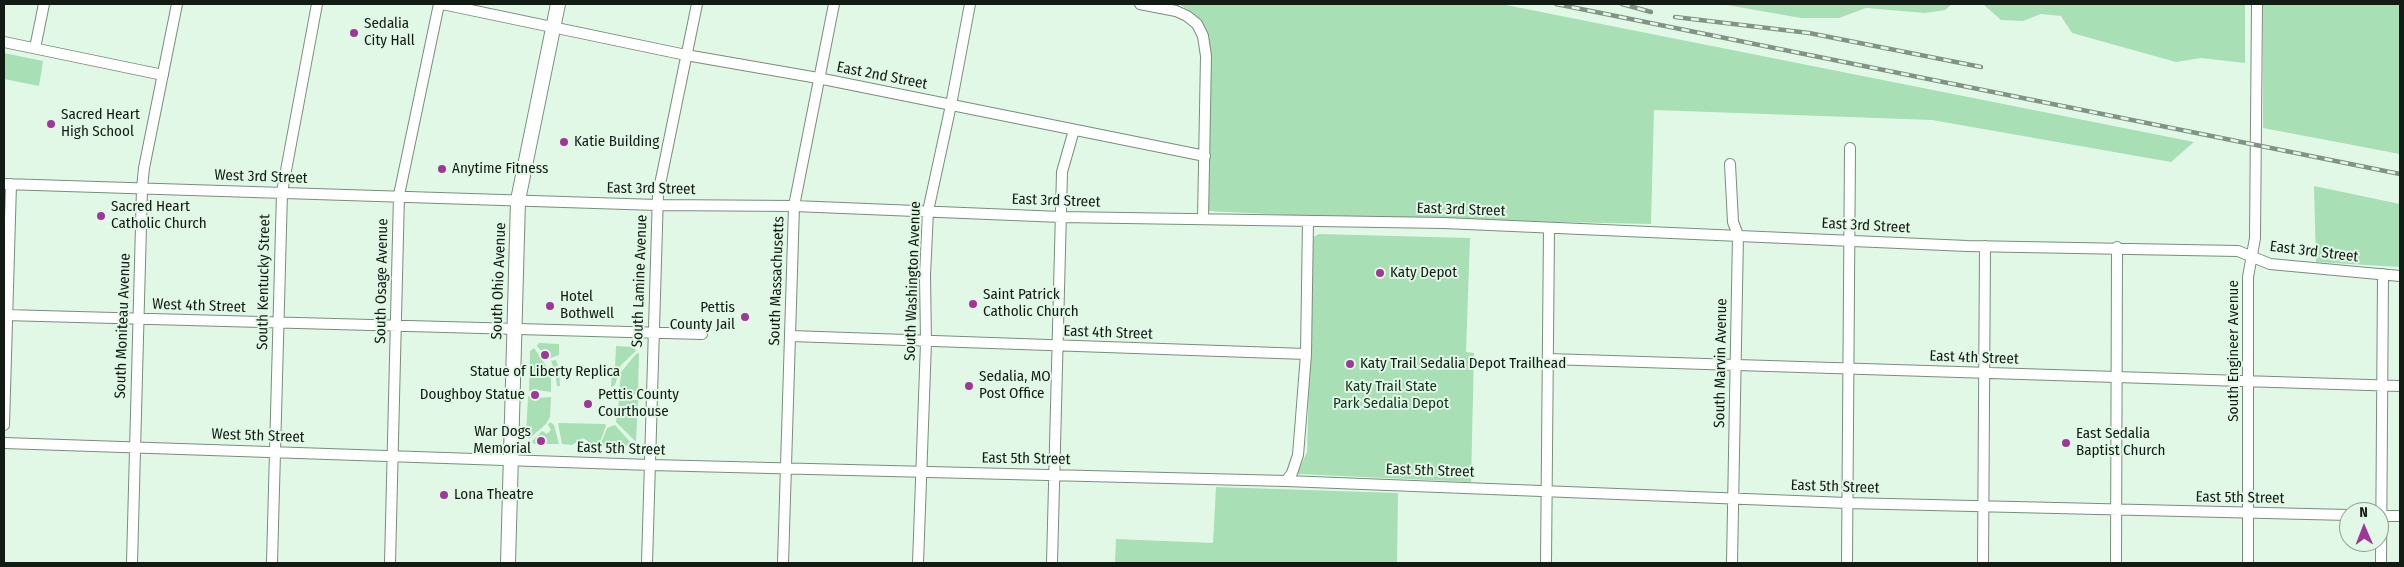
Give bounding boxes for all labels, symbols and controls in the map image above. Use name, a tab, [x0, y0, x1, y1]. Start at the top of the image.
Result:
place label: Sedalia City Hall	[364, 15, 415, 50]
marker: Sedalia City Hall	[348, 27, 360, 39]
street label: East 2nd Street	[835, 58, 929, 94]
place label: Sacred Heart High School	[61, 106, 140, 141]
marker: Sacred Heart High School	[45, 118, 57, 130]
place label: Katie Building	[574, 133, 659, 151]
marker: Katie Building	[558, 136, 570, 148]
place label: Anytime Fitness	[452, 160, 548, 178]
marker: Anytime Fitness	[436, 163, 448, 175]
street label: West 3rd Street	[214, 166, 308, 188]
street label: East 3rd Street	[606, 179, 696, 199]
street label: East 3rd Street	[1011, 190, 1101, 212]
place label: Sacred Heart Catholic Church	[111, 198, 207, 233]
street label: East 3rd Street	[1416, 199, 1506, 221]
street label: South Washington Avenue	[901, 201, 925, 361]
marker: Sacred Heart Catholic Church	[95, 210, 107, 222]
street label: South Kentucky Street	[254, 214, 274, 350]
street label: South Lamine Avenue	[629, 214, 651, 348]
street label: East 3rd Street	[1821, 215, 1911, 237]
street label: South Massachusetts	[766, 216, 788, 346]
street label: South Osage Avenue	[372, 218, 392, 344]
street label: South Ohio Avenue	[488, 222, 510, 340]
street label: East 3rd Street	[2269, 238, 2359, 266]
street label: South Moniteau Avenue	[111, 253, 135, 399]
place label: Katy Depot	[1390, 264, 1457, 282]
marker: Katy Depot	[1374, 267, 1386, 279]
street label: South Engineer Avenue	[2225, 280, 2243, 422]
place label: Saint Patrick Catholic Church	[983, 286, 1079, 321]
place label: Hotel Bothwell	[560, 288, 614, 323]
street label: West 4th Street	[152, 295, 246, 317]
marker: Saint Patrick Catholic Church	[967, 298, 979, 310]
street label: South Marvin Avenue	[1711, 298, 1731, 428]
place label: Pettis County Jail	[670, 299, 735, 334]
marker: Hotel Bothwell	[544, 300, 556, 312]
marker: Pettis County Jail	[739, 311, 751, 323]
street label: East 4th Street	[1063, 322, 1153, 344]
street label: East 4th Street	[1929, 347, 2019, 369]
marker: Statue of Liberty Replica	[539, 349, 551, 361]
place label: Katy Trail Sedalia Depot Trailhead	[1360, 355, 1566, 373]
marker: Katy Trail Sedalia Depot Trailhead	[1344, 358, 1356, 370]
place label: Statue of Liberty Replica	[470, 363, 620, 381]
place label: Sedalia, MO Post Office	[979, 368, 1051, 403]
park label: Katy Trail State Park Sedalia Depot	[1333, 378, 1449, 413]
marker: Sedalia, MO Post Office	[963, 380, 975, 392]
place label: Doughboy Statue	[420, 386, 525, 404]
place label: Pettis County Courthouse	[598, 386, 679, 421]
marker: Doughboy Statue	[529, 389, 541, 401]
marker: Pettis County Courthouse	[582, 398, 594, 410]
place label: War Dogs Memorial	[473, 423, 531, 458]
street label: West 5th Street	[211, 425, 305, 447]
place label: East Sedalia Baptist Church	[2076, 425, 2165, 460]
marker: War Dogs Memorial	[535, 435, 547, 447]
marker: East Sedalia Baptist Church	[2060, 437, 2072, 449]
street label: East 5th Street	[576, 438, 666, 460]
street label: East 5th Street	[981, 449, 1071, 469]
street label: East 5th Street	[1385, 460, 1475, 482]
street label: East 5th Street	[1790, 476, 1880, 498]
place label: Lona Theatre	[454, 486, 534, 504]
street label: East 5th Street	[2195, 488, 2285, 508]
marker: Lona Theatre	[438, 489, 450, 501]
north arrow	[2339, 502, 2389, 552]
text: N	[2359, 504, 2368, 521]

